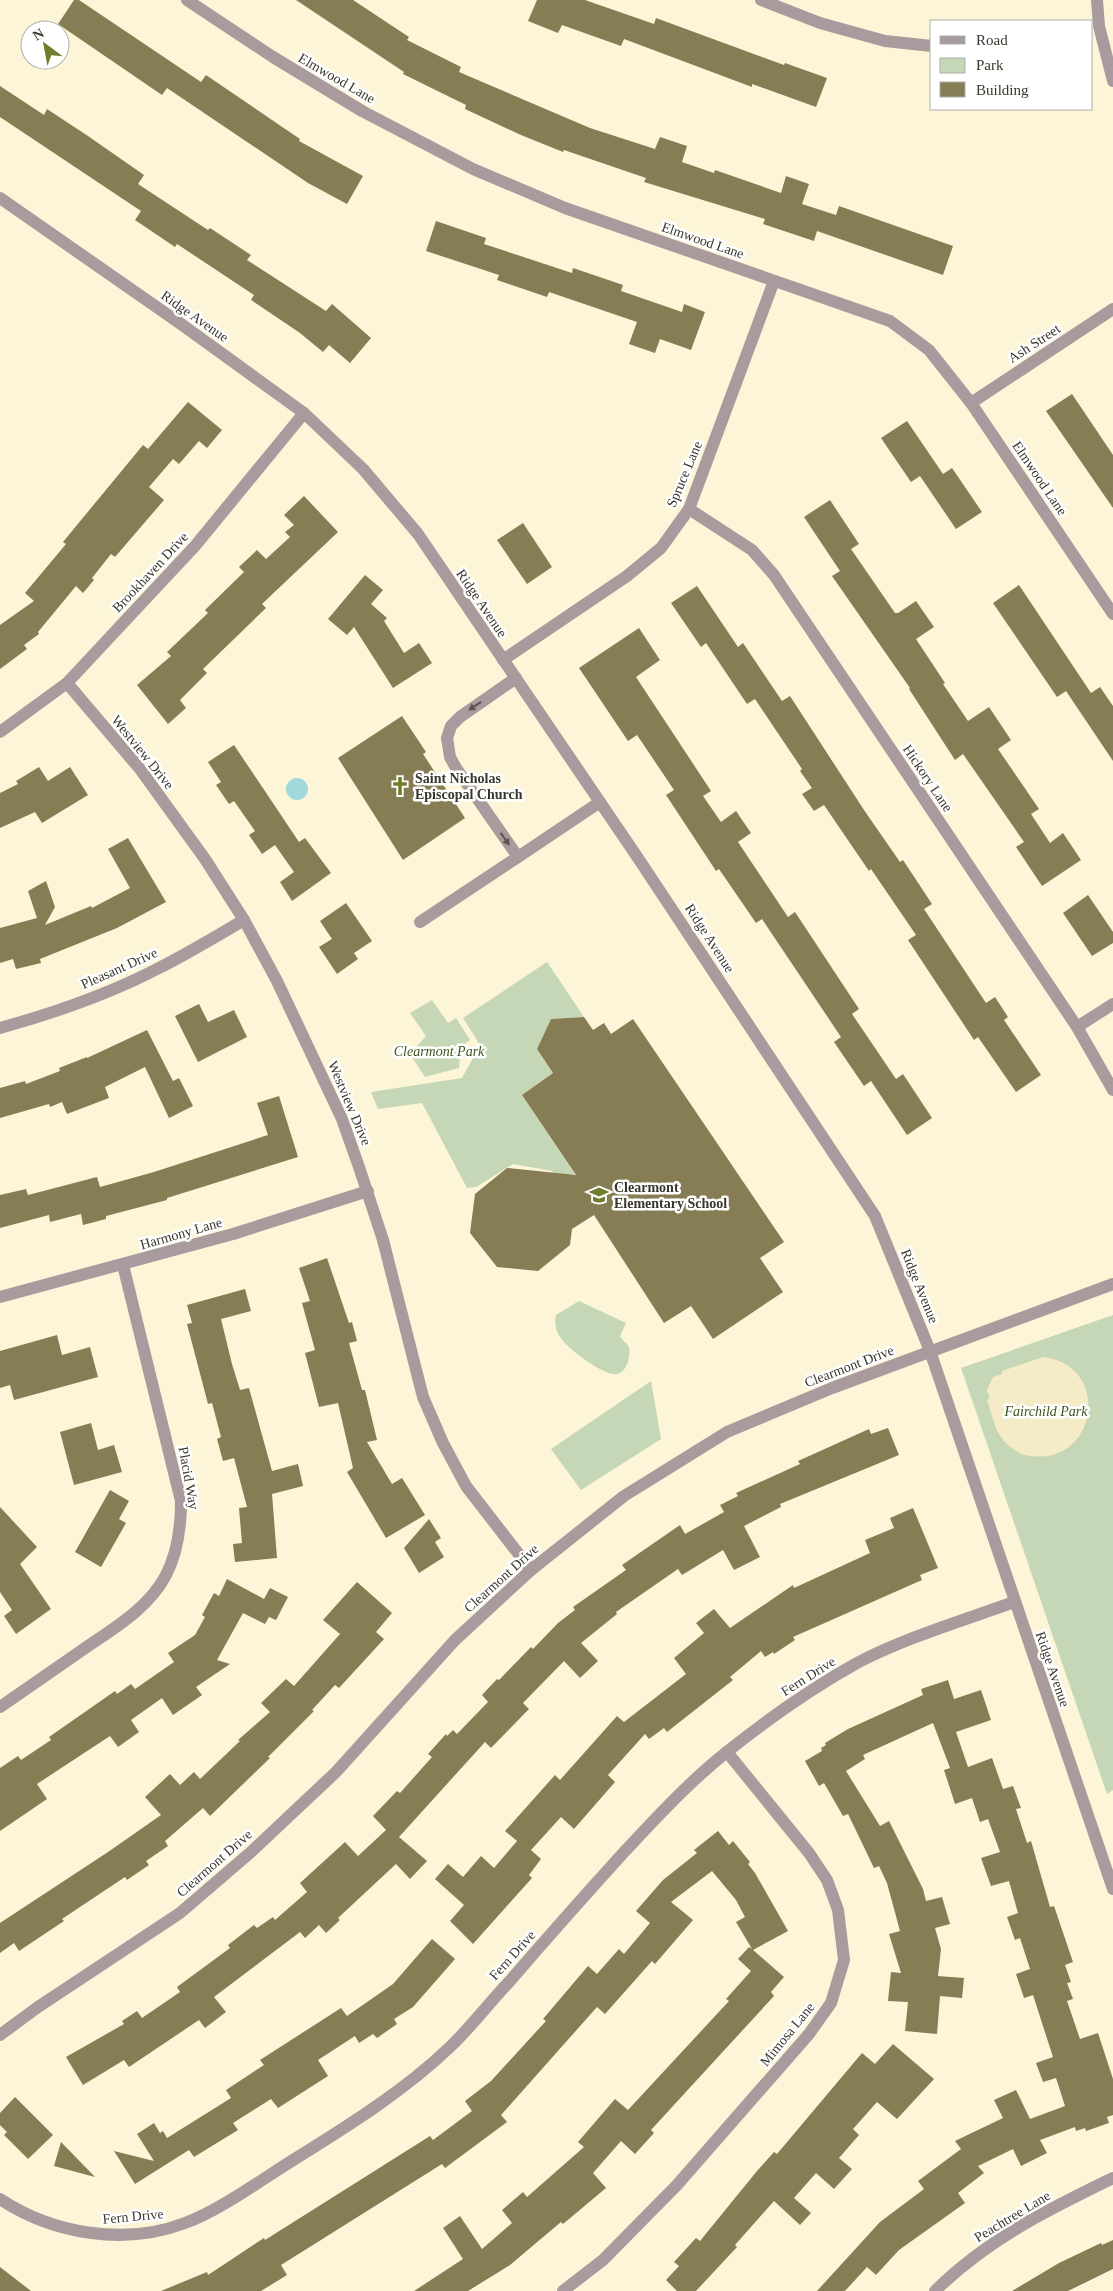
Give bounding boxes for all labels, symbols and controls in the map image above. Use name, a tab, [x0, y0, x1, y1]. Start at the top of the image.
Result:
north arrow	[20, 20, 70, 70]
legend	[930, 20, 1093, 110]
text: N	[30, 25, 47, 43]
text: Road	[976, 32, 1008, 48]
street label: Elmwood Lane	[296, 50, 378, 106]
text: Park	[976, 57, 1004, 73]
text: Building	[976, 82, 1029, 98]
street label: Elmwood Lane	[660, 219, 746, 262]
street label: Ridge Avenue	[158, 288, 231, 345]
street label: Ash Street	[1006, 321, 1063, 366]
street label: Elmwood Lane	[1009, 438, 1070, 518]
street label: Spruce Lane	[664, 439, 705, 510]
street label: Brookhaven Drive	[109, 529, 191, 615]
street label: Ridge Avenue	[453, 566, 510, 640]
one-way arrow	[469, 701, 482, 711]
street label: Westview Drive	[108, 713, 177, 792]
street label: Hickory Lane	[900, 742, 955, 815]
place label: Saint Nicholas Episcopal Church	[415, 771, 523, 802]
church icon: Saint Nicholas Episcopal Church	[389, 775, 411, 797]
one-way arrow	[500, 832, 510, 846]
street label: Ridge Avenue	[682, 901, 737, 975]
street label: Pleasant Drive	[79, 945, 160, 992]
park label: Clearmont Park	[394, 1044, 485, 1059]
street label: Westview Drive	[325, 1059, 374, 1148]
place label: Clearmont Elementary School	[614, 1180, 727, 1211]
school or university icon: Clearmont Elementary School	[588, 1184, 610, 1206]
street label: Harmony Lane	[139, 1215, 224, 1252]
street label: Ridge Avenue	[898, 1247, 941, 1325]
street label: Clearmont Drive	[802, 1343, 896, 1390]
park label: Fairchild Park	[1003, 1404, 1088, 1419]
street label: Placid Way	[176, 1445, 201, 1511]
street label: Clearmont Drive	[461, 1541, 541, 1616]
street label: Ridge Avenue	[1033, 1630, 1072, 1709]
street label: Fern Drive	[778, 1654, 838, 1699]
street label: Clearmont Drive	[174, 1827, 255, 1900]
street label: Fern Drive	[486, 1928, 538, 1983]
street label: Mimosa Lane	[757, 2000, 818, 2069]
street label: Peachtree Lane	[972, 2188, 1053, 2245]
street label: Fern Drive	[102, 2206, 164, 2227]

